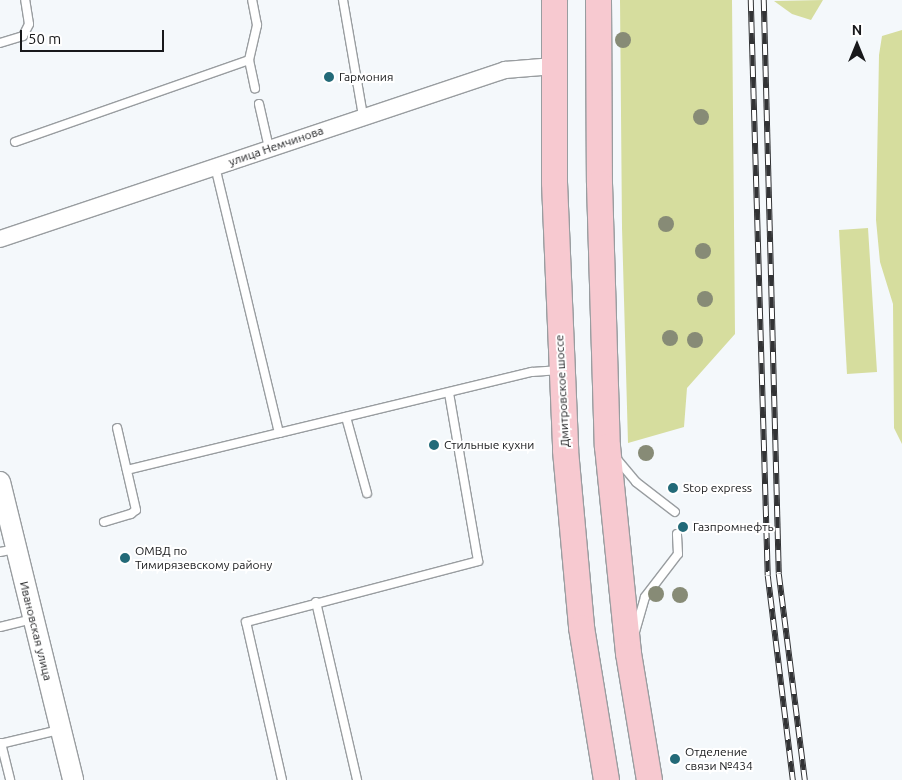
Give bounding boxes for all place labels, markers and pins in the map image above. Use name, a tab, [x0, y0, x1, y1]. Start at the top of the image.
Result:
place label: Гармония	[339, 70, 393, 84]
marker: Гармония	[323, 71, 335, 83]
place label: Стильные кухни	[444, 438, 534, 452]
marker: Стильные кухни	[428, 439, 440, 451]
place label: Stop express	[683, 481, 752, 495]
marker: Stop express	[667, 482, 679, 494]
place label: Газпромнефть	[693, 520, 774, 534]
marker: Газпромнефть	[677, 521, 689, 533]
place label: ОМВД по Тимирязевскому району	[135, 544, 272, 572]
marker: ОМВД по Тимирязевскому району	[119, 552, 131, 564]
place label: Отделение связи №434	[685, 745, 753, 773]
marker: Отделение связи №434	[669, 753, 681, 765]

